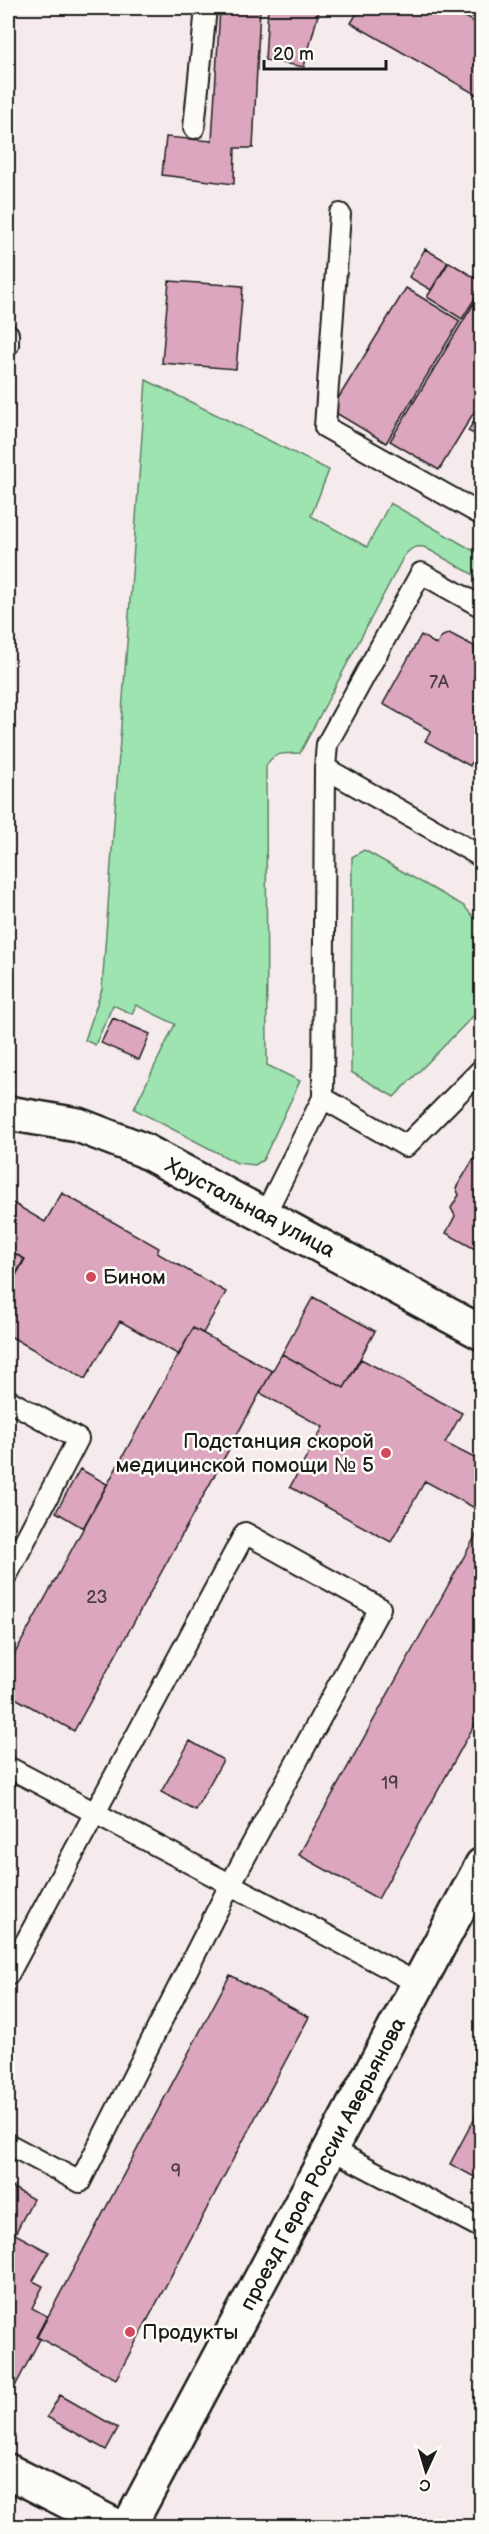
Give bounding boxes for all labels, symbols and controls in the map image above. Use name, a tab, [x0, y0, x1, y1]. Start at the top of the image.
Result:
scale bar	[264, 33, 386, 71]
text: 20 m	[273, 44, 314, 65]
house number: 7А	[429, 672, 449, 693]
street label: Хрустальная улица	[161, 1153, 340, 1264]
place label: Бином	[103, 1265, 166, 1290]
marker: Бином	[84, 1270, 98, 1284]
place label: Подстанция скорой медицинской помощи № 5	[115, 1429, 374, 1478]
marker: Подстанция скорой медицинской помощи № 5	[379, 1446, 393, 1460]
house number: 23	[86, 1587, 108, 1608]
house number: 19	[381, 1773, 399, 1794]
street label: проезд Героя России Аверьянова	[235, 2013, 411, 2315]
house number: 9	[171, 2161, 181, 2182]
place label: Продукты	[142, 2320, 238, 2345]
marker: Продукты	[123, 2325, 137, 2339]
north arrow	[396, 2441, 456, 2501]
text: С	[419, 2475, 431, 2494]

